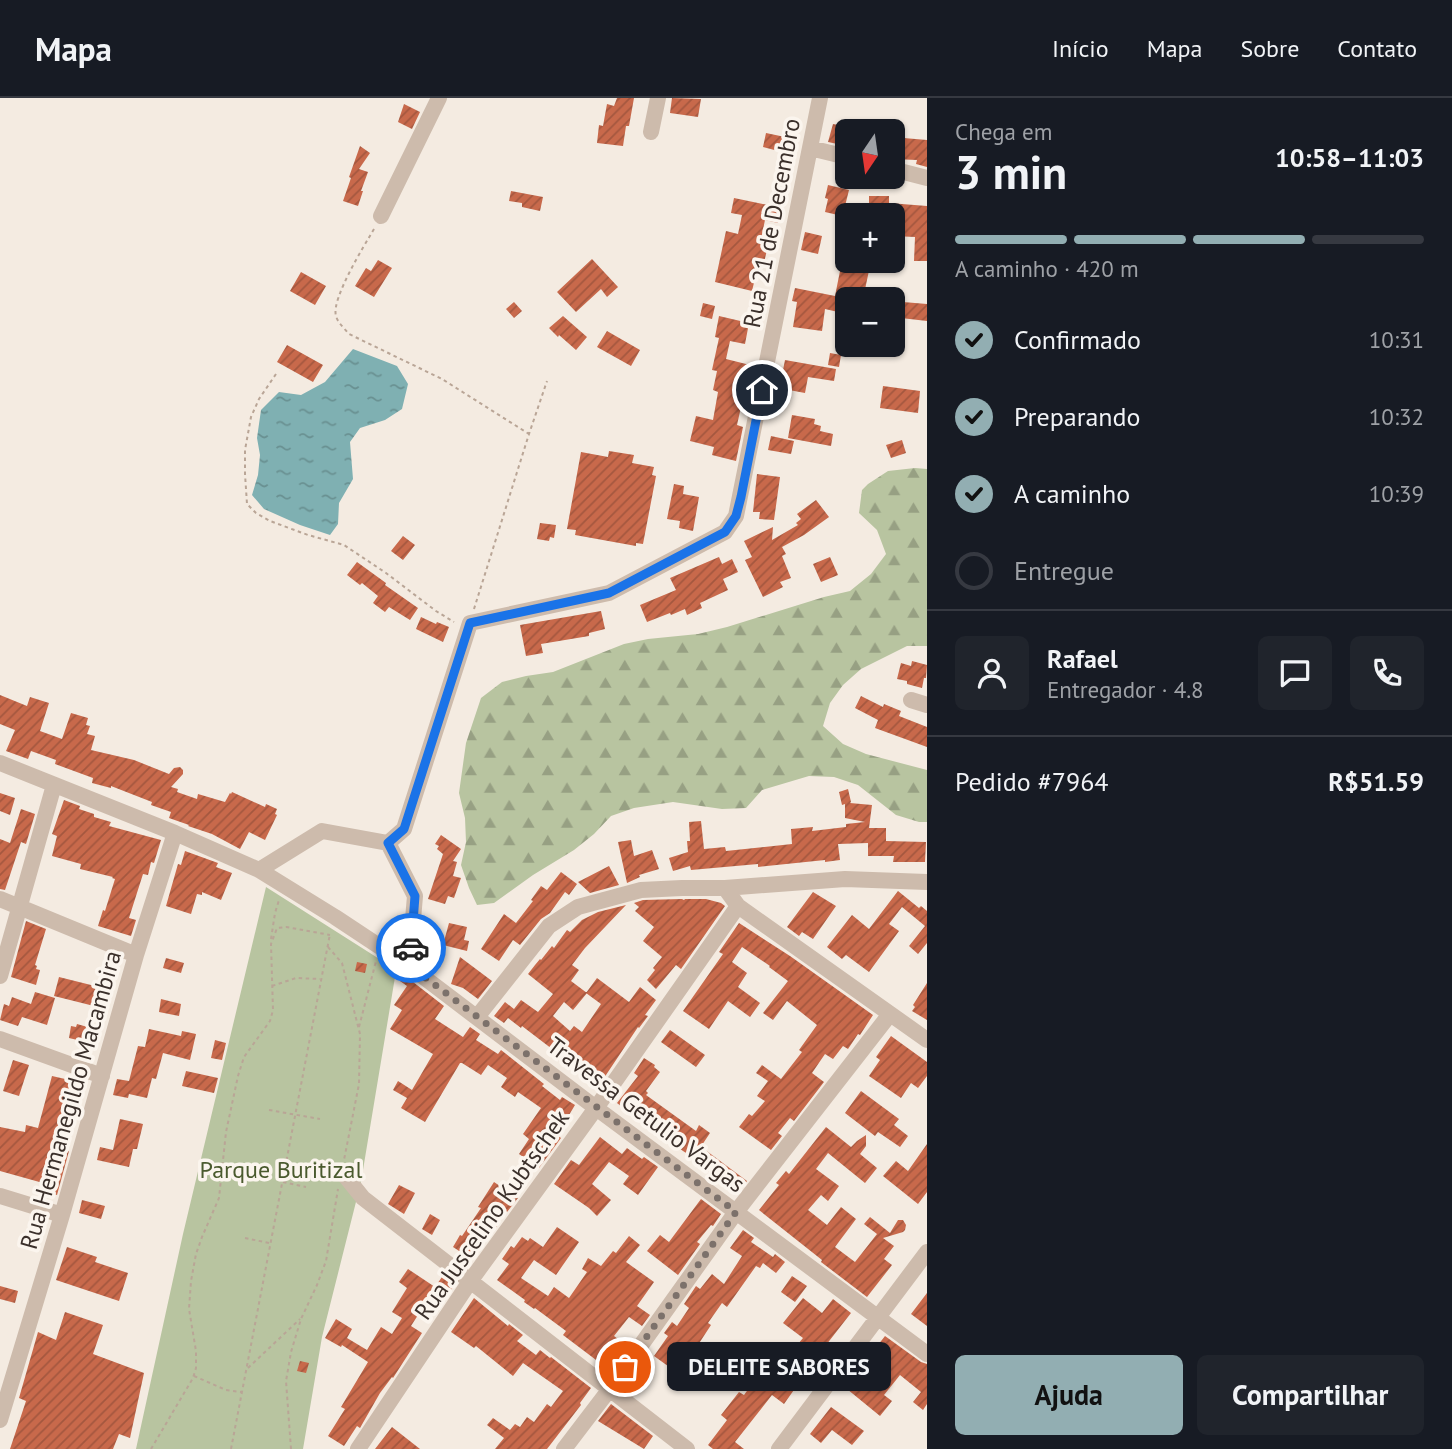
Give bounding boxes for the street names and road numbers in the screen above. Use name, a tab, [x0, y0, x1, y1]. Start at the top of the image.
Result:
street label: Rua 21 de Decembro	[736, 115, 807, 330]
street label: Rua Hermanegildo Macambira	[13, 947, 128, 1253]
street label: Travessa Getulio Vargas	[541, 1030, 752, 1199]
street label: Rua Juscelino Kubtschek	[407, 1103, 576, 1326]

